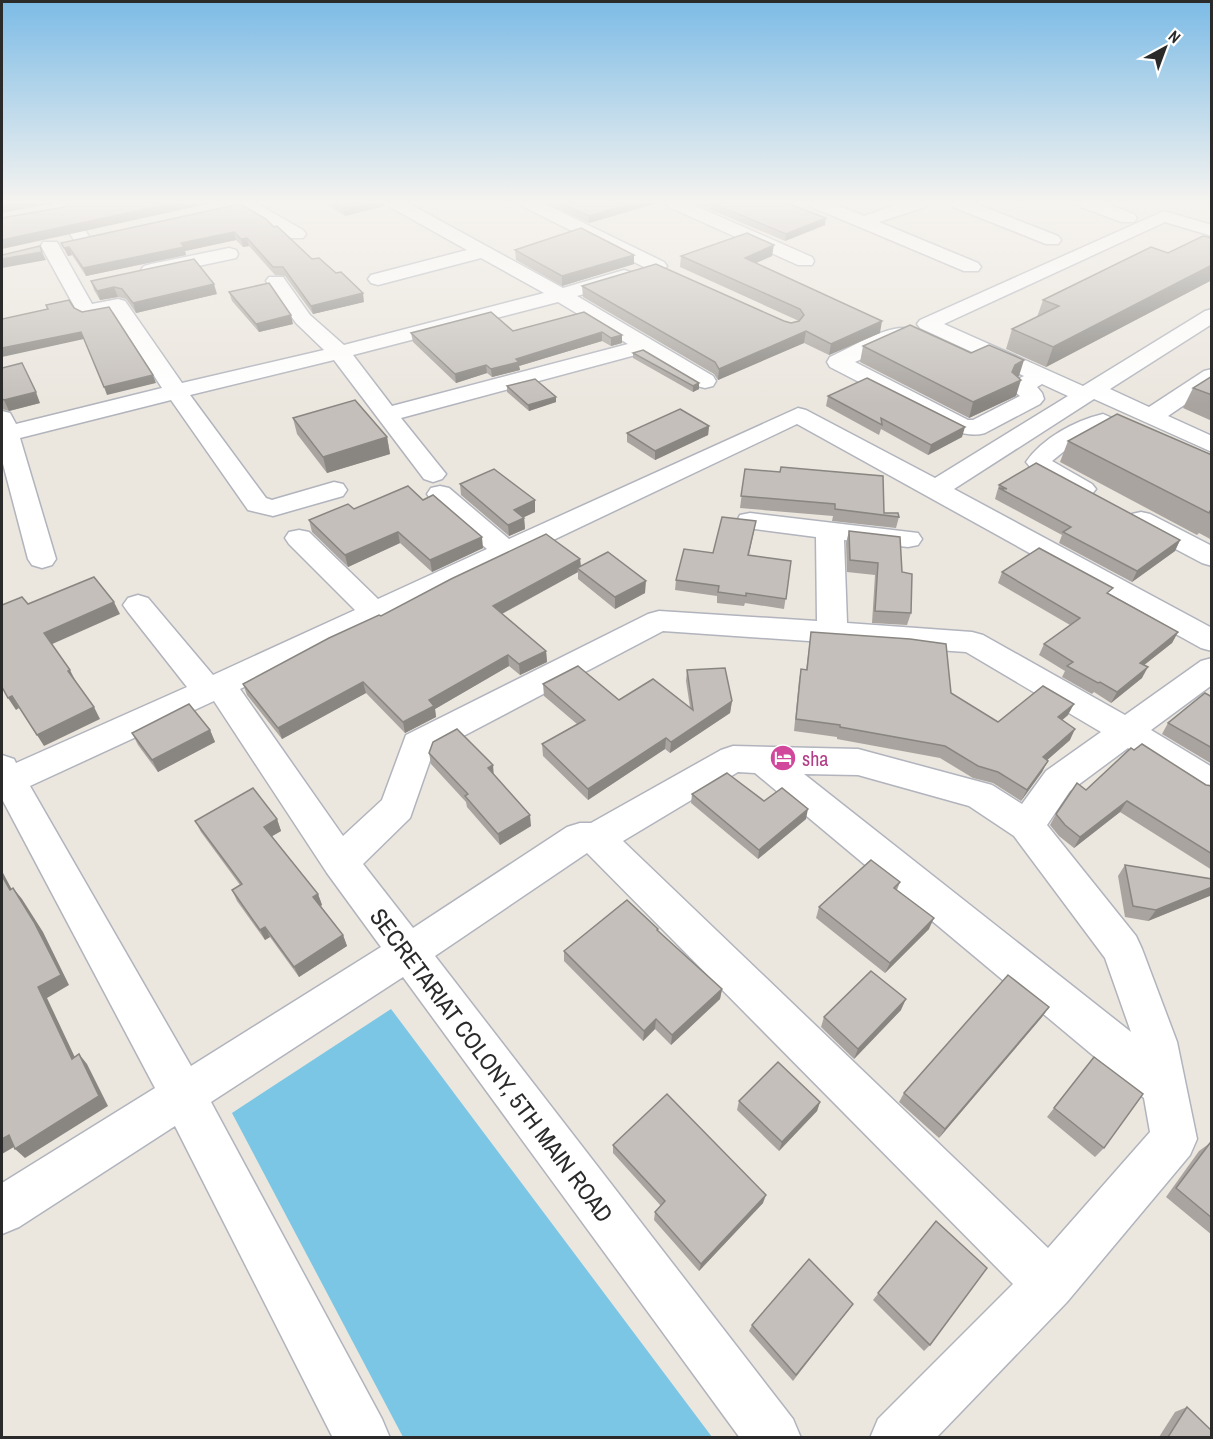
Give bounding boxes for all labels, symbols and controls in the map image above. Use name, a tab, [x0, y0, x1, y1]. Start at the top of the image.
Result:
north arrow	[1135, 18, 1195, 78]
text: N	[1164, 25, 1186, 48]
hotel icon: sha	[768, 743, 798, 773]
place label: sha	[802, 745, 828, 772]
street label: SECRETARIAT COLONY, 5TH MAIN ROAD	[363, 901, 621, 1229]

